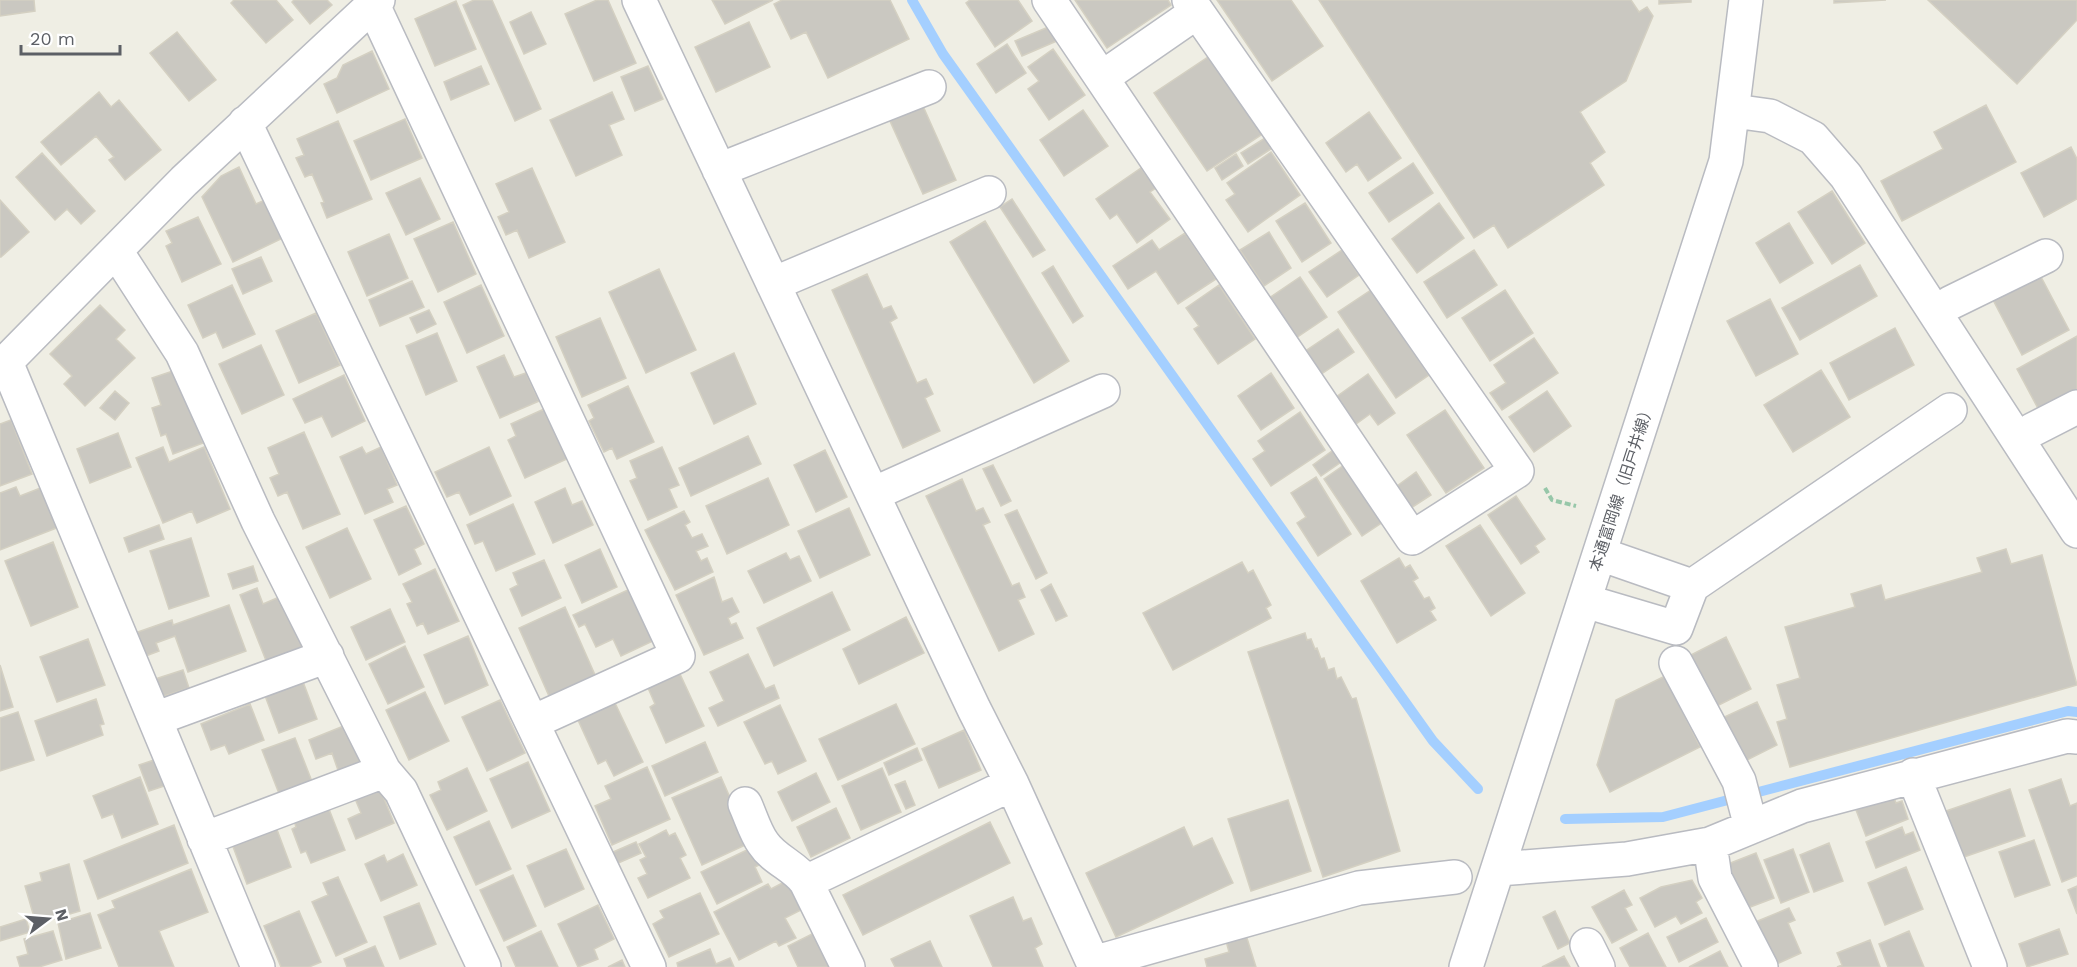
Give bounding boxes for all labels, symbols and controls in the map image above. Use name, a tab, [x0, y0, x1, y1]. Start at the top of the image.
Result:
scale bar	[21, 18, 120, 56]
text: 20 m	[30, 28, 75, 49]
street label: 本通富岡線（旧戸井線）	[1585, 401, 1658, 574]
north arrow	[18, 889, 78, 949]
text: N	[51, 907, 73, 923]

